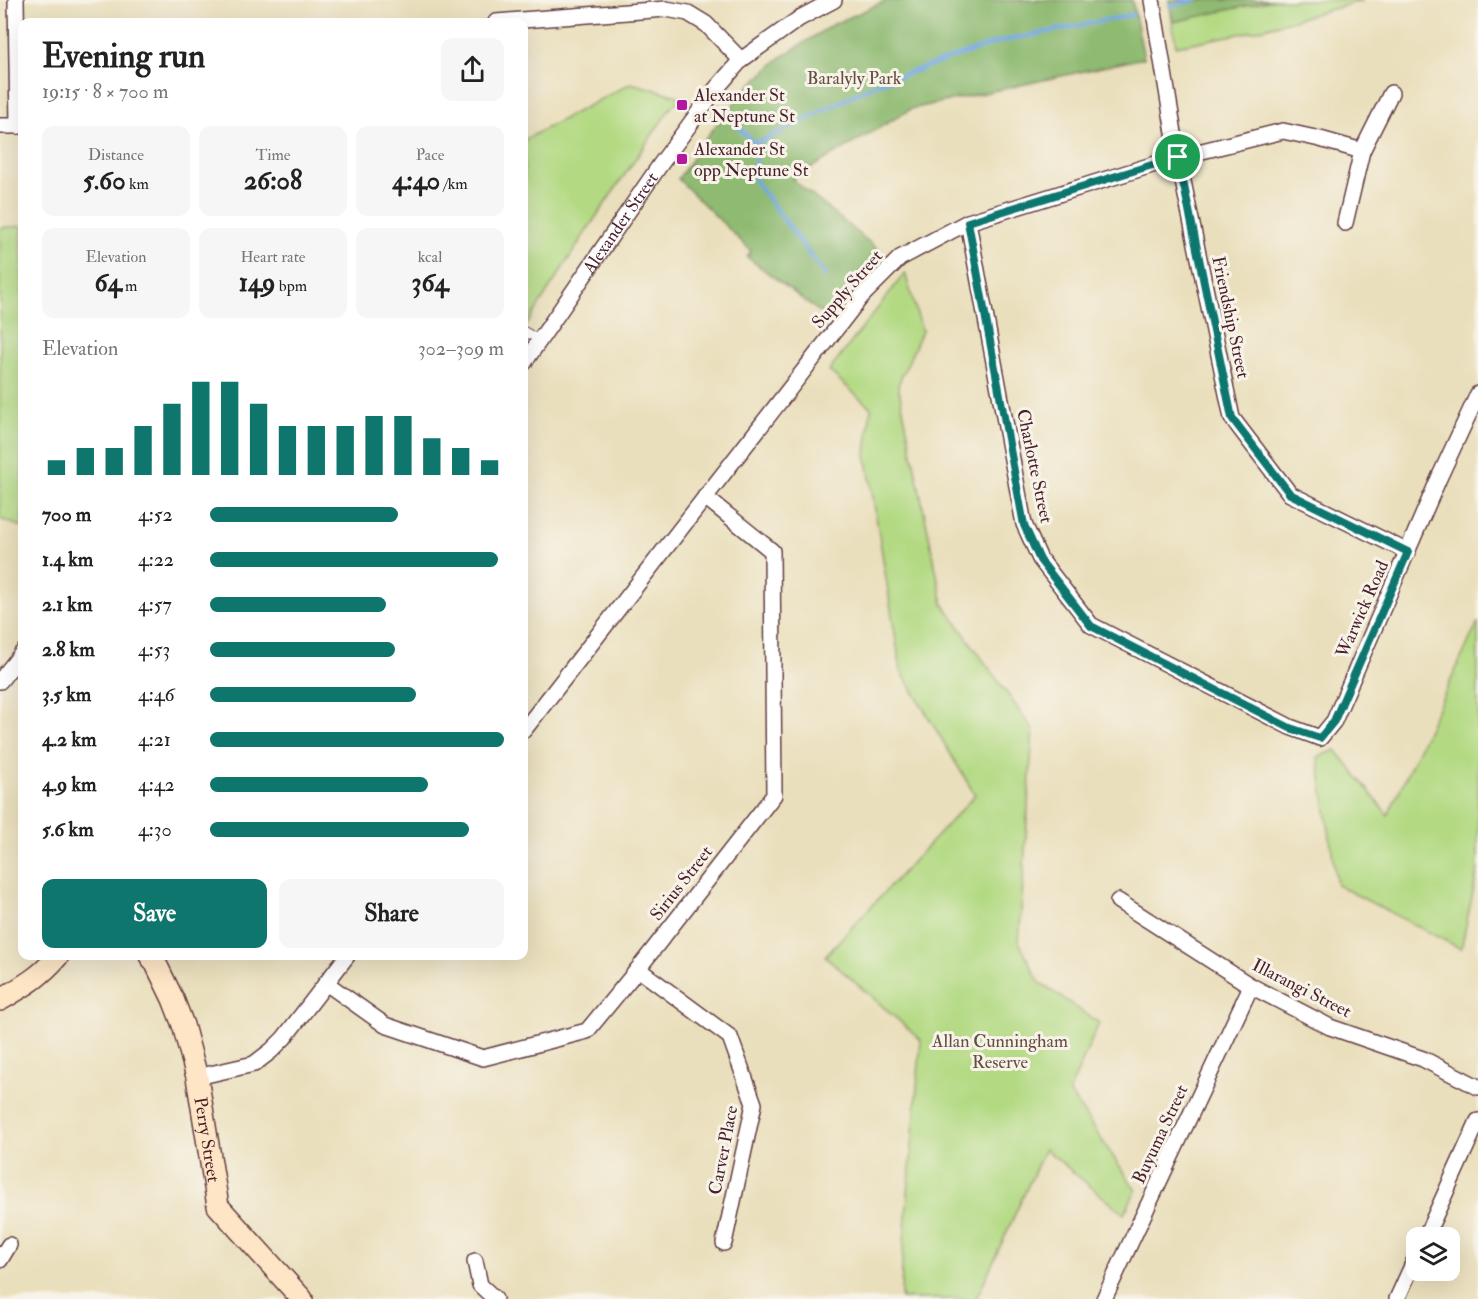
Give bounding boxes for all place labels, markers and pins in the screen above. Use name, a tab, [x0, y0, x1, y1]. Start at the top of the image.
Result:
place label: Alexander St at Neptune St	[693, 84, 795, 128]
marker: Alexander St at Neptune St	[675, 98, 689, 112]
pin	[1152, 131, 1203, 182]
place label: Alexander St opp Neptune St	[693, 138, 809, 182]
marker: Alexander St opp Neptune St	[675, 152, 689, 166]

